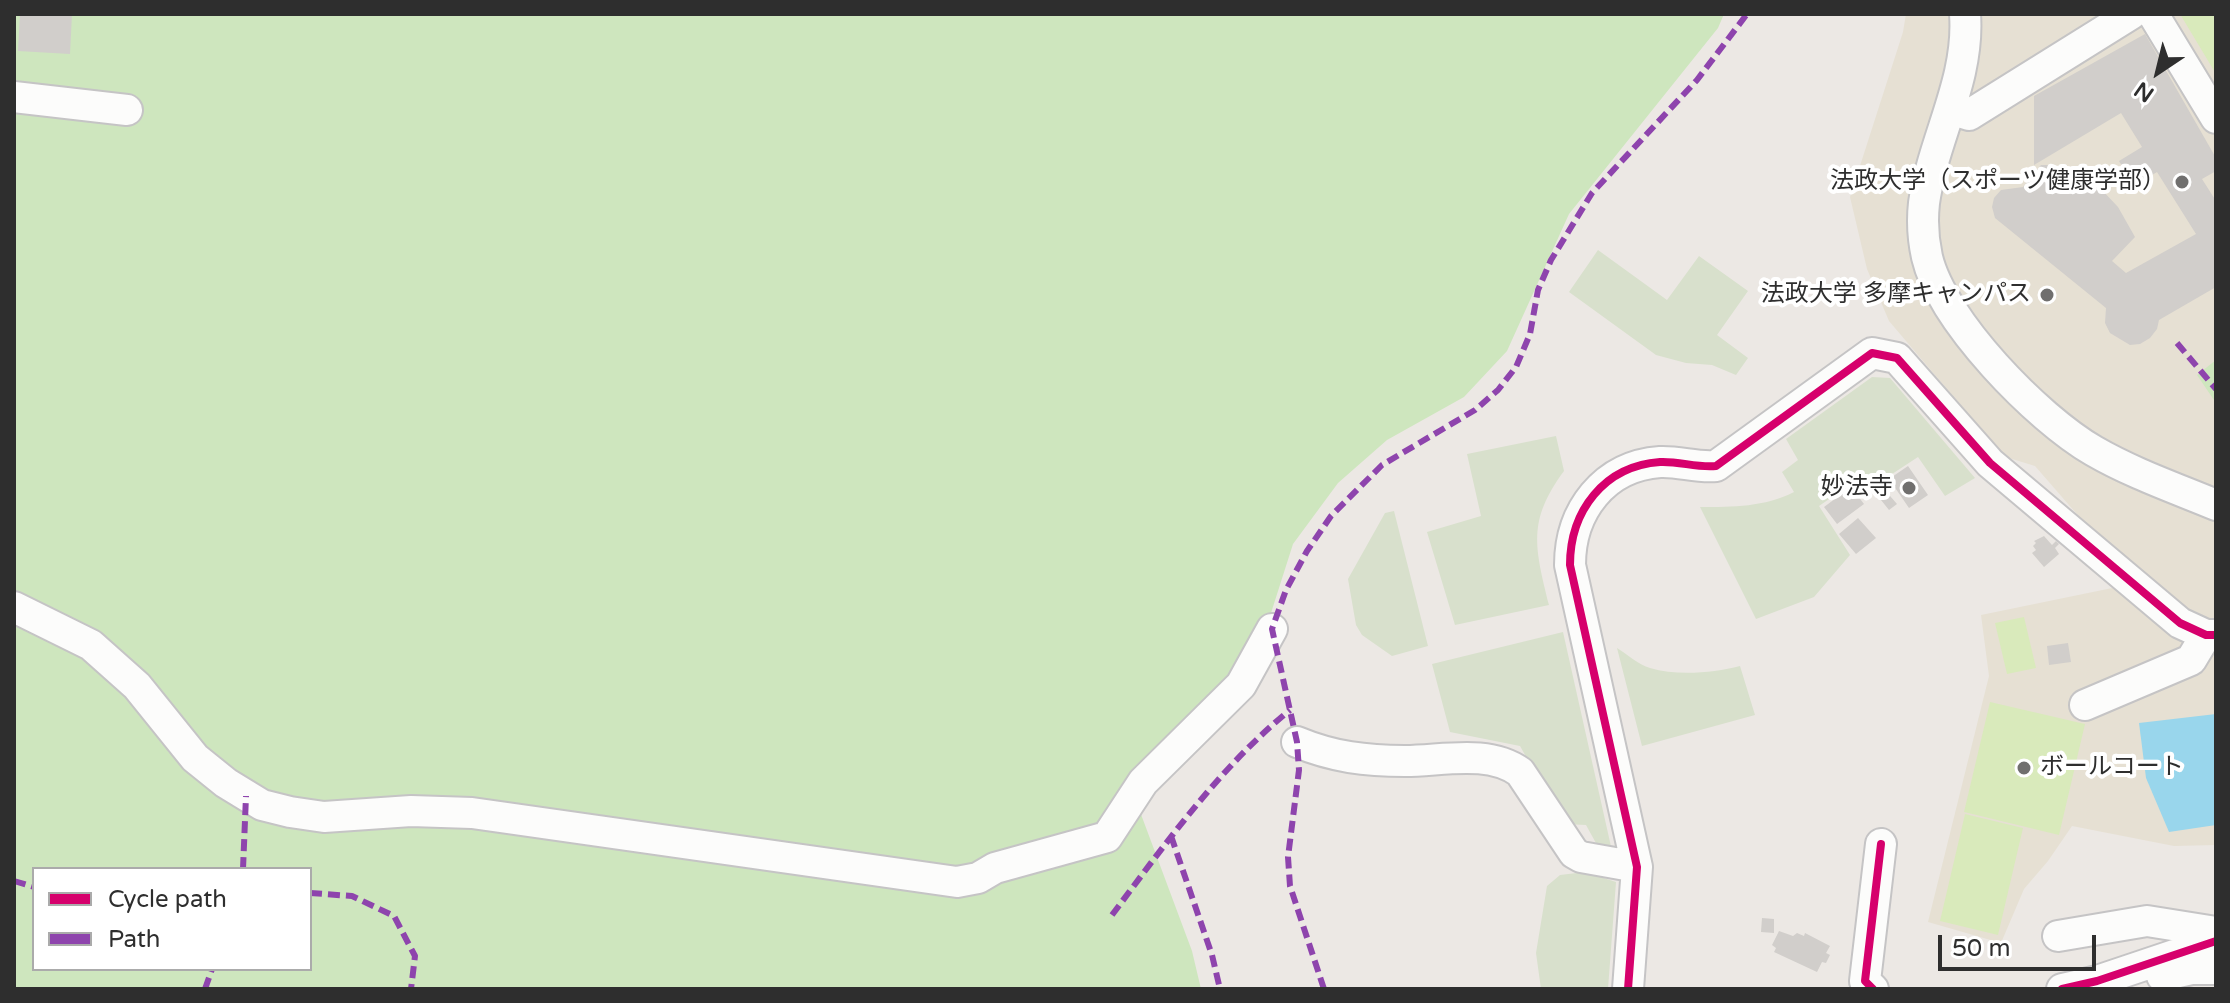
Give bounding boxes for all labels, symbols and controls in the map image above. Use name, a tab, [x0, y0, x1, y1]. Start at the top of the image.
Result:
north arrow	[2118, 32, 2198, 112]
text: N	[2130, 76, 2159, 107]
place label: 法政大学（スポーツ健康学部）	[1830, 168, 2166, 196]
marker: 法政大学（スポーツ健康学部）	[2173, 173, 2191, 191]
place label: 法政大学 多摩キャンパス	[1761, 281, 2031, 309]
marker: 法政大学 多摩キャンパス	[2038, 286, 2056, 304]
place label: 妙法寺	[1821, 474, 1893, 502]
marker: 妙法寺	[1900, 479, 1918, 497]
place label: ボールコート	[2040, 754, 2184, 782]
marker: ボールコート	[2015, 759, 2033, 777]
legend	[32, 867, 312, 971]
text: Cycle path	[108, 885, 227, 914]
scale bar	[1942, 919, 2100, 969]
text: Path	[108, 925, 161, 954]
text: 50 m	[1952, 934, 2010, 963]

